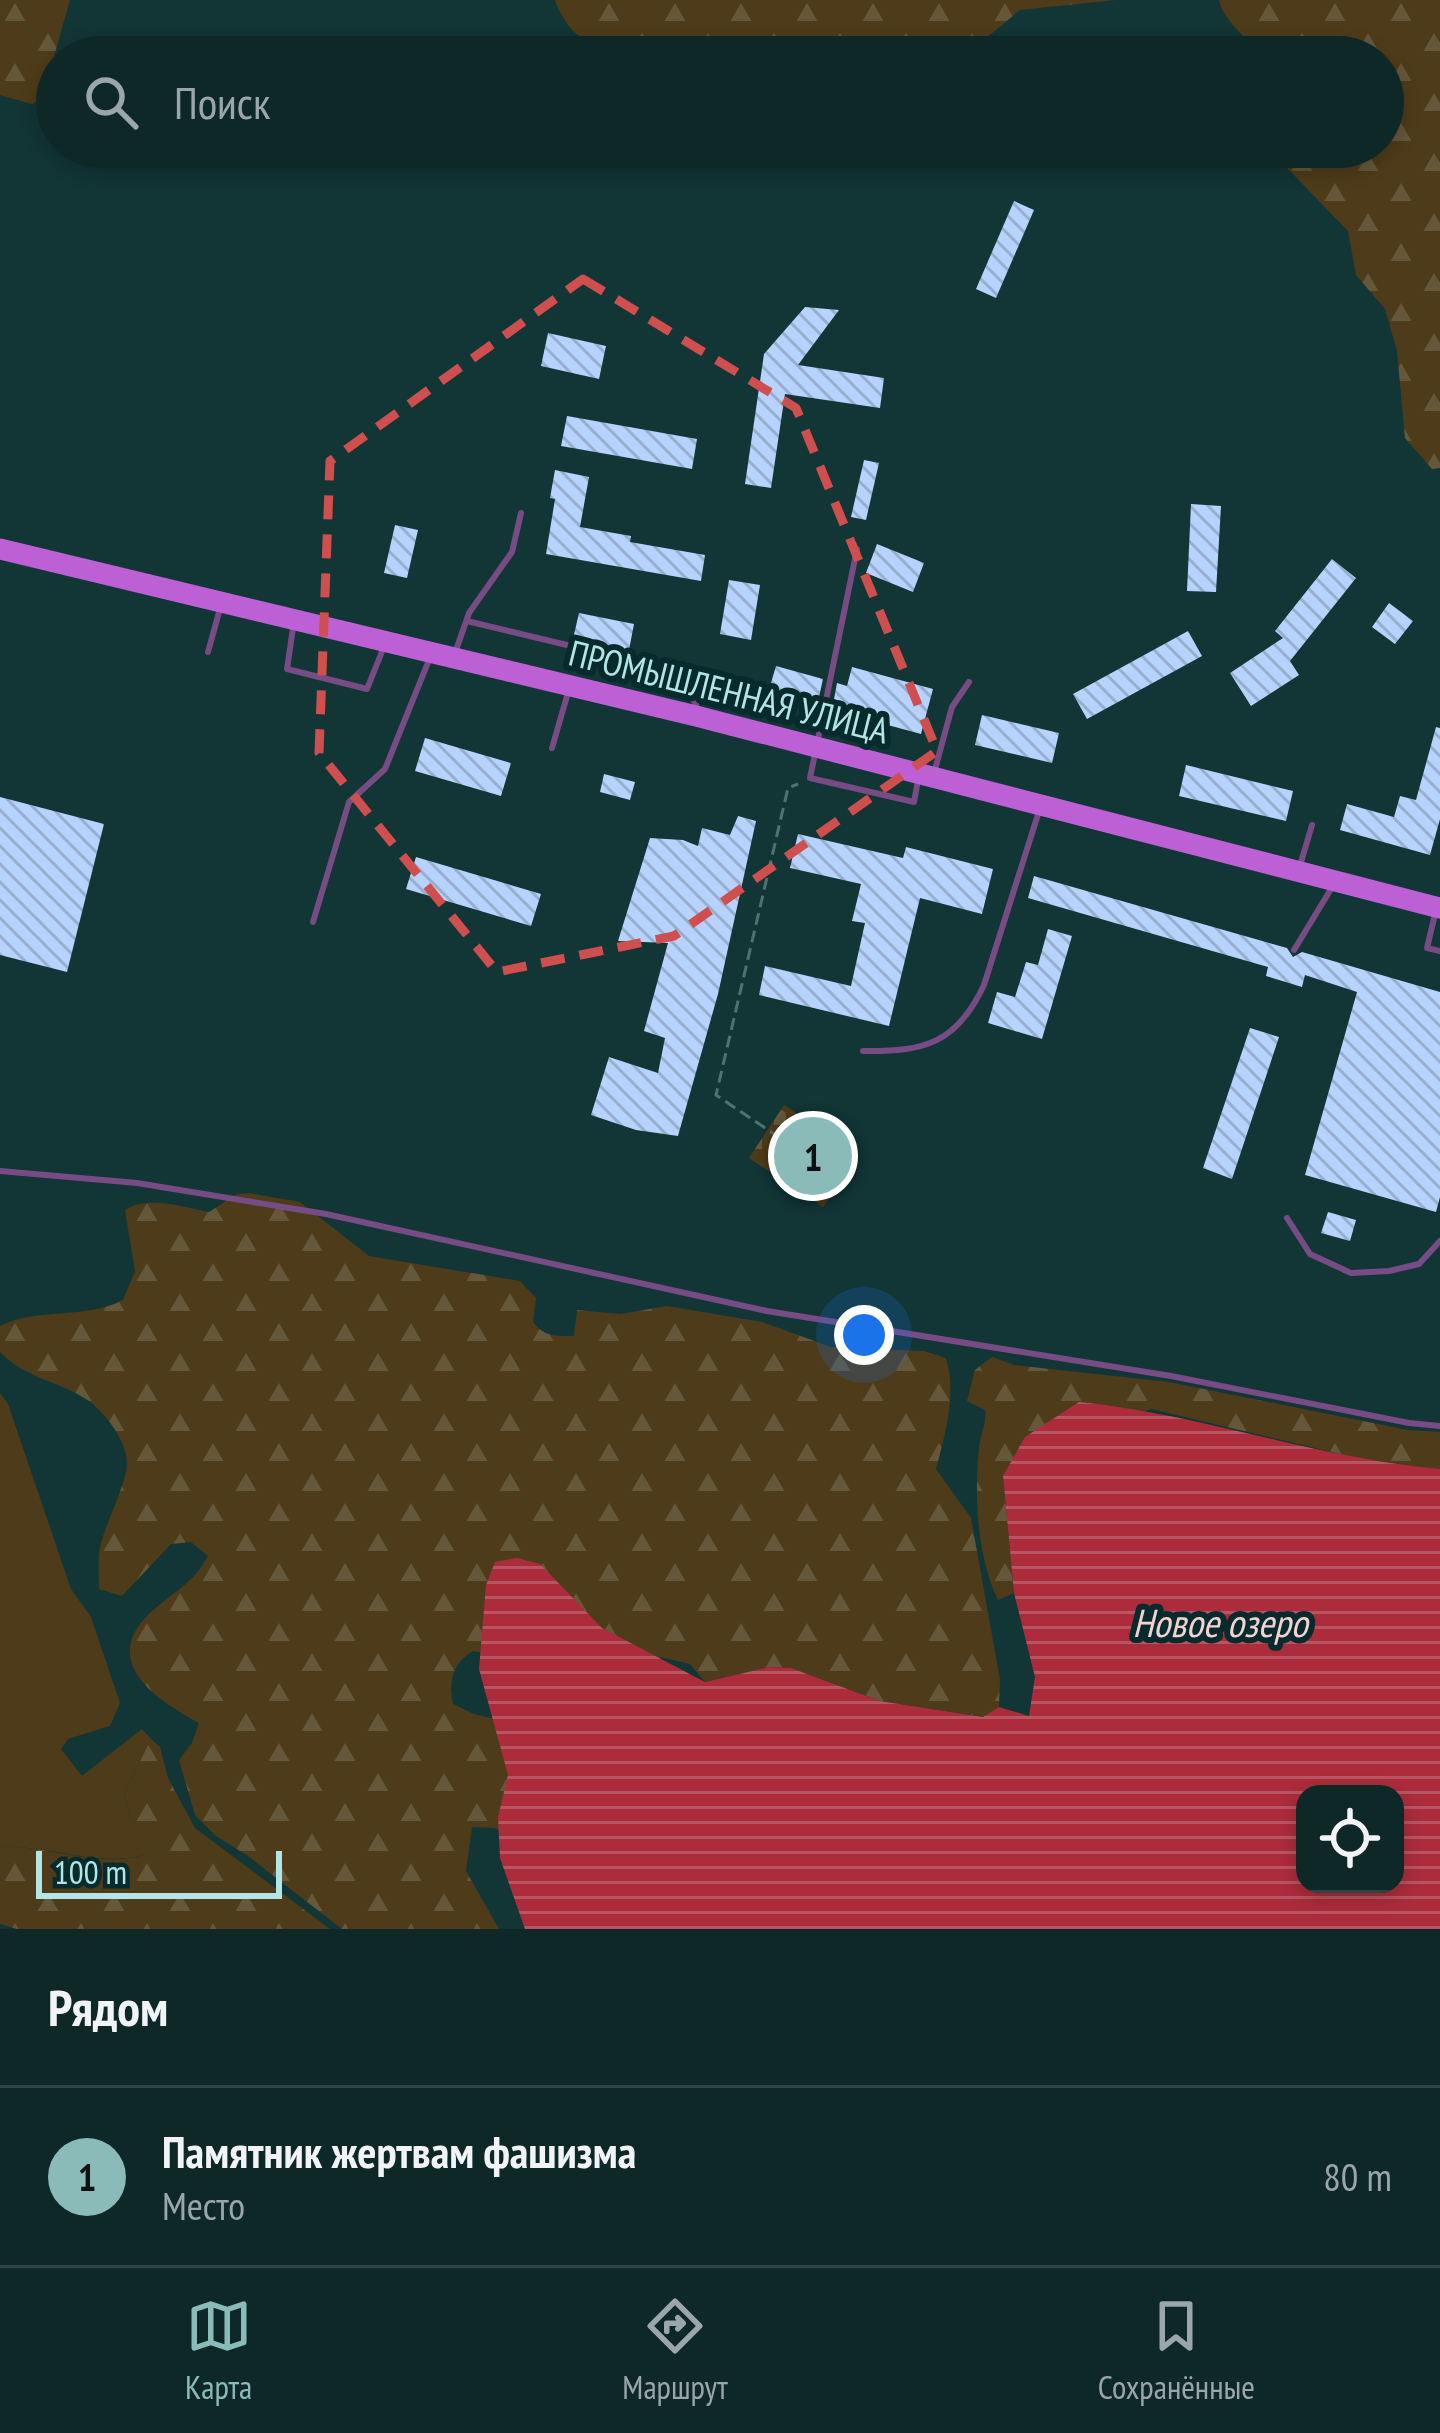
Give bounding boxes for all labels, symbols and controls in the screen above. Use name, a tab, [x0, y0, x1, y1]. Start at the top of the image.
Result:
search box	[36, 36, 1404, 168]
icon: search	[78, 69, 144, 135]
text: Поиск	[174, 73, 270, 131]
street label: ПРОМЫШЛЕННАЯ УЛИЦА	[564, 629, 894, 753]
pin: 1	[774, 1111, 852, 1201]
your location	[834, 1305, 894, 1365]
water label: Новое озеро	[1132, 1597, 1311, 1648]
map controls	[1296, 1785, 1404, 1893]
button: locate	[1296, 1785, 1404, 1893]
scale bar	[36, 1845, 282, 1898]
text: 100 m	[54, 1850, 127, 1893]
text: Рядом	[48, 1974, 168, 2040]
text: Памятник жертвам фашизма	[162, 2122, 636, 2180]
text: 1	[78, 2151, 96, 2202]
text: 80 m	[1323, 2151, 1392, 2202]
text: Место	[162, 2180, 245, 2231]
tab: Карта	[185, 2293, 252, 2408]
tab: Маршрут	[622, 2293, 728, 2408]
tab: Сохранённые	[1098, 2293, 1255, 2408]

